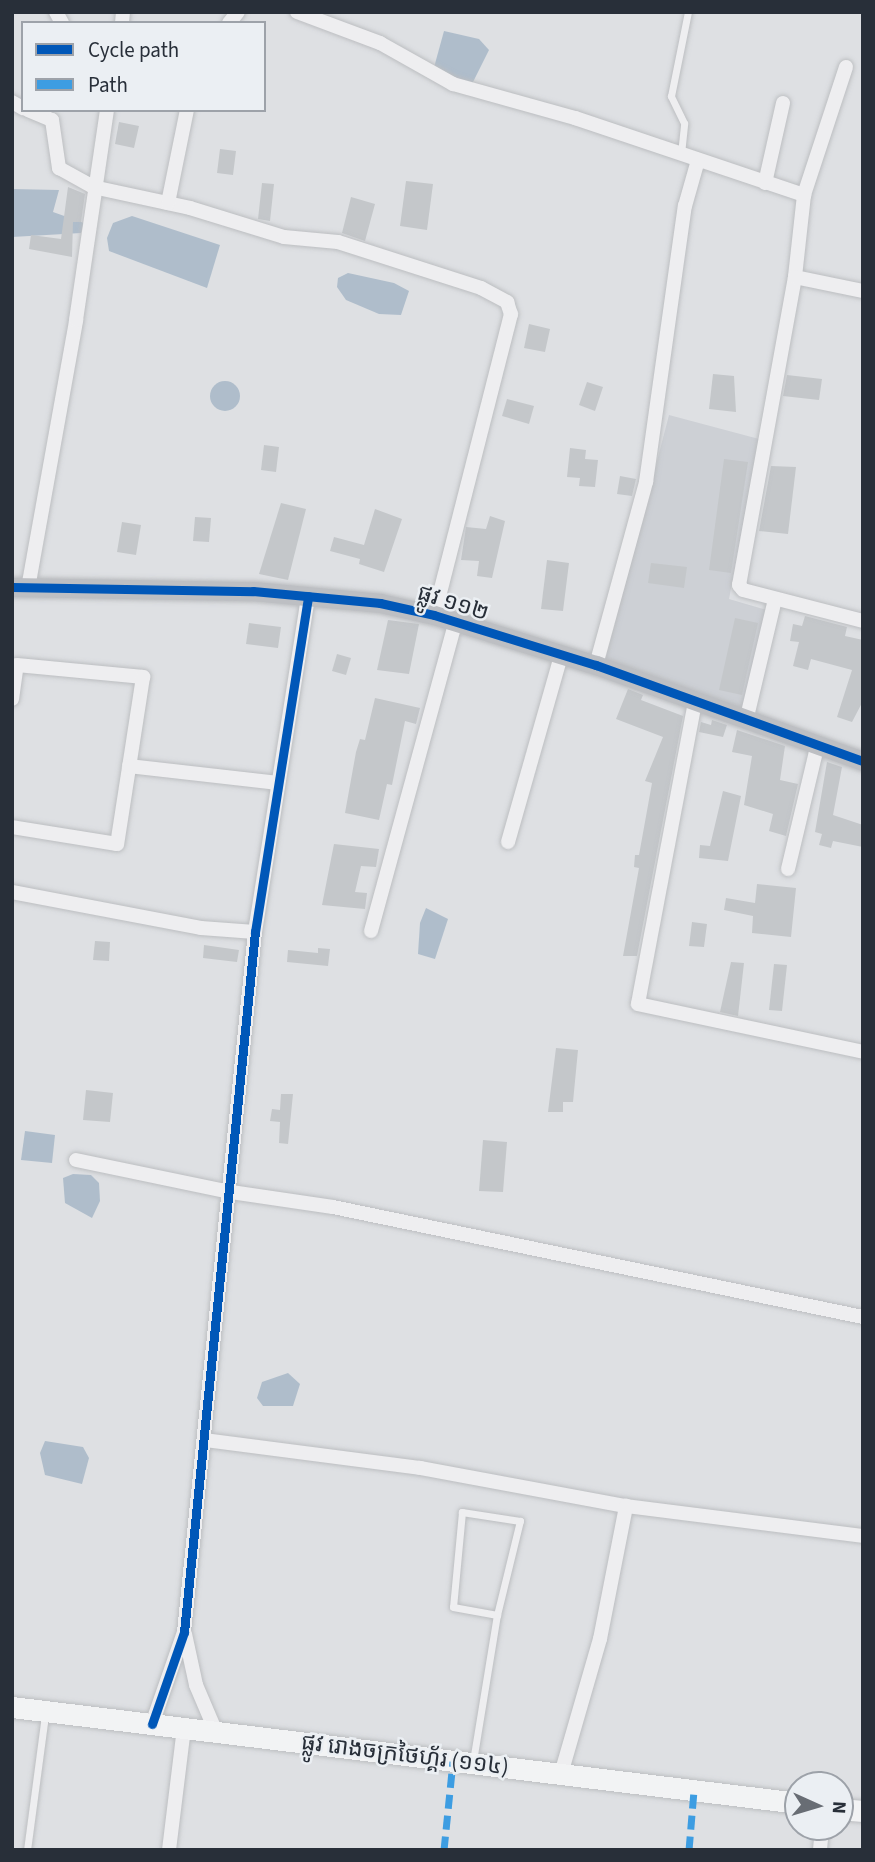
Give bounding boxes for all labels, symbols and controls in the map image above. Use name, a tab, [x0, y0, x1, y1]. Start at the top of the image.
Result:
legend	[21, 21, 266, 112]
text: Cycle path	[88, 35, 179, 65]
text: Path	[88, 70, 128, 100]
street label: ផ្លូវ ១១២	[414, 579, 492, 627]
street label: ផ្លូវ រោងចក្រថៃហ្គ័រ (១១៤)	[300, 1729, 510, 1781]
north arrow	[784, 1771, 854, 1841]
text: N	[825, 1800, 852, 1815]

